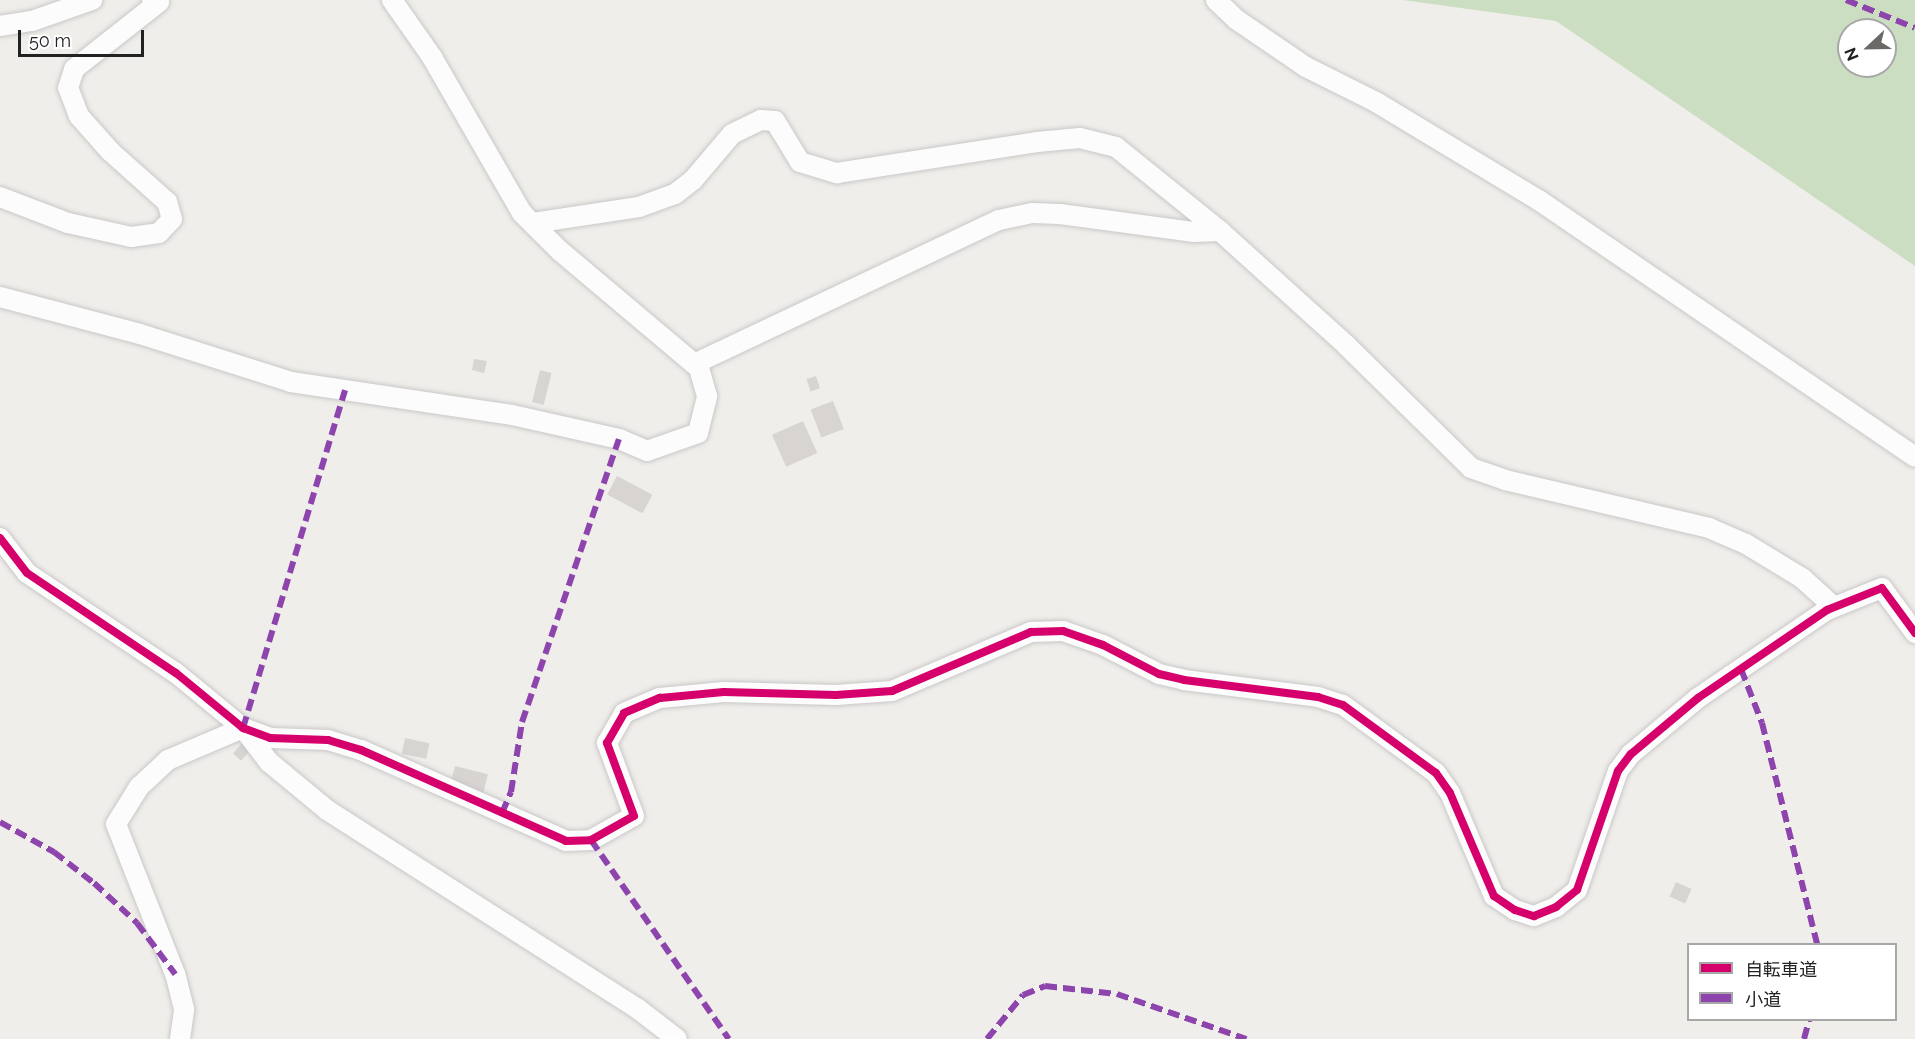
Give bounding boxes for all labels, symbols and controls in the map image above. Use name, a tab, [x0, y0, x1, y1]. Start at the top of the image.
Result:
scale bar	[21, 18, 147, 56]
north arrow	[1837, 18, 1897, 78]
text: 50 m	[29, 30, 71, 51]
text: N	[1841, 45, 1863, 63]
legend	[1687, 943, 1897, 1021]
text: 自転車道	[1745, 959, 1817, 980]
text: 小道	[1745, 989, 1781, 1010]

